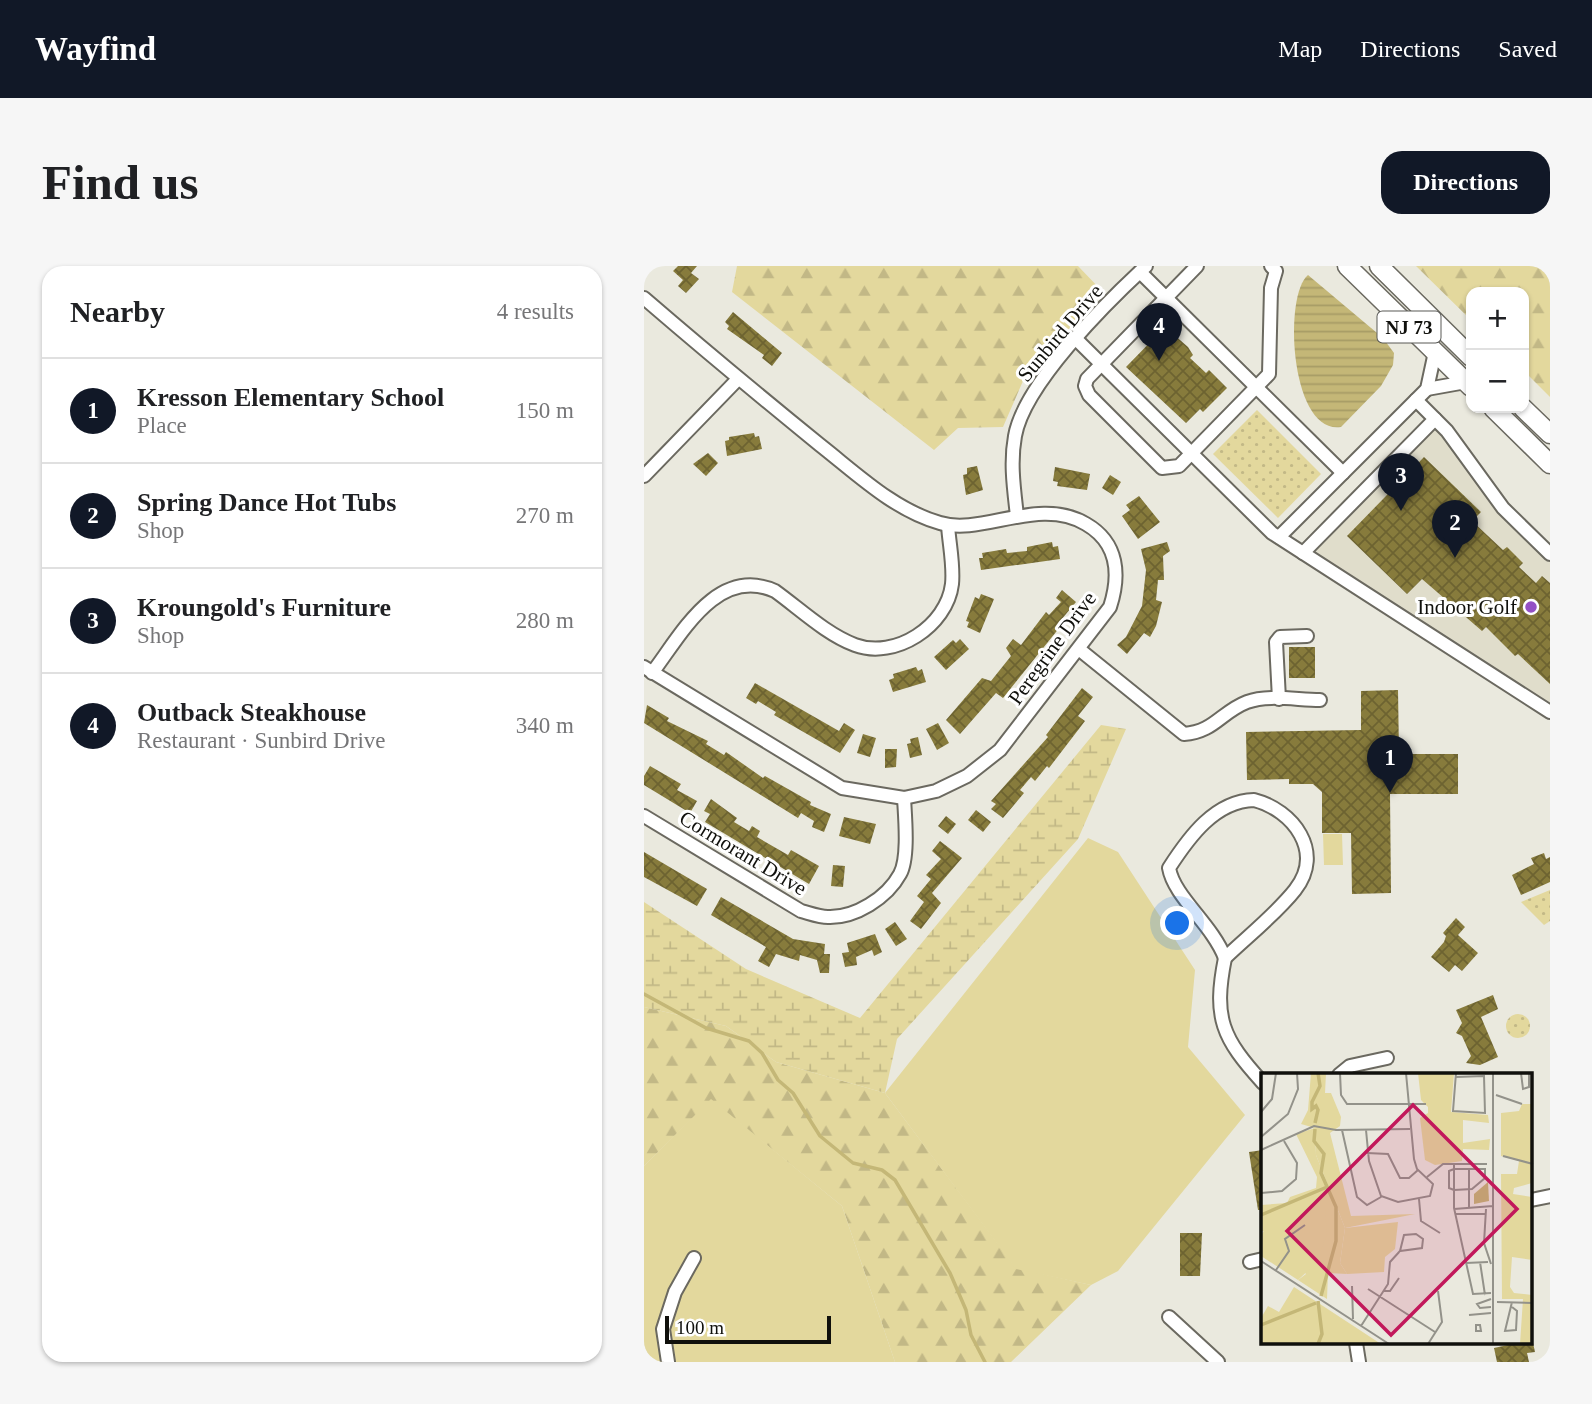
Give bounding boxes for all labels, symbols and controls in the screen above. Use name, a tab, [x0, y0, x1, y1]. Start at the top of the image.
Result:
text: Wayfind	[35, 31, 156, 67]
text: Map	[1278, 36, 1322, 62]
text: Directions	[1360, 36, 1460, 62]
text: Saved	[1498, 36, 1557, 62]
button: Directions	[1381, 151, 1550, 214]
text: Find us	[42, 155, 199, 210]
street label: Sunbird Drive	[1012, 279, 1108, 387]
map controls	[1466, 287, 1529, 413]
button: +	[1466, 287, 1529, 350]
text: Nearby	[70, 295, 165, 328]
text: 4 results	[497, 299, 574, 324]
pin: 4	[1136, 303, 1182, 361]
road number: NJ 73	[1378, 311, 1440, 342]
button: −	[1466, 350, 1529, 413]
text: Kresson Elementary School	[137, 383, 444, 412]
text: 1	[87, 398, 99, 423]
text: 150 m	[516, 398, 574, 423]
text: Place	[137, 413, 187, 438]
pin: 3	[1378, 453, 1424, 511]
text: Spring Dance Hot Tubs	[137, 488, 396, 517]
pin: 2	[1432, 500, 1478, 558]
text: 2	[87, 503, 99, 528]
text: 270 m	[516, 503, 574, 528]
text: Shop	[137, 518, 184, 543]
street label: Peregrine Drive	[1003, 587, 1101, 709]
text: Kroungold's Furniture	[137, 593, 391, 622]
place label: Indoor Golf	[1417, 595, 1517, 619]
marker: Indoor Golf	[1523, 599, 1539, 615]
text: 3	[87, 608, 99, 633]
text: 280 m	[516, 608, 574, 633]
text: Shop	[137, 623, 184, 648]
text: Outback Steakhouse	[137, 698, 366, 727]
text: 4	[87, 713, 99, 738]
text: 340 m	[516, 713, 574, 738]
text: Restaurant · Sunbird Drive	[137, 728, 385, 753]
pin: 1	[1367, 735, 1413, 793]
street label: Cormorant Drive	[675, 806, 811, 900]
your location	[1160, 906, 1194, 940]
inset map	[1261, 1073, 1532, 1344]
scale bar	[665, 1313, 831, 1345]
text: 100 m	[676, 1317, 724, 1338]

